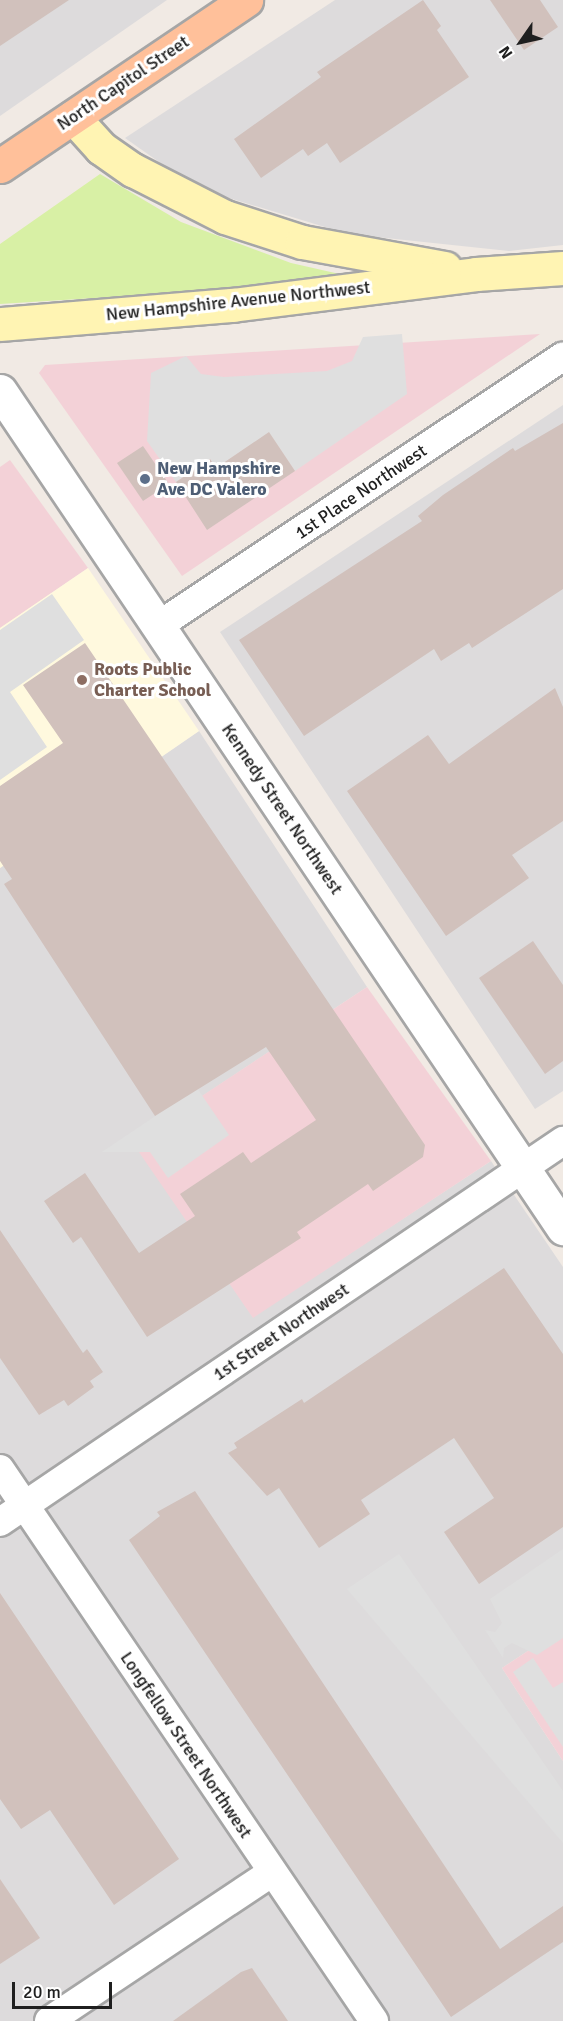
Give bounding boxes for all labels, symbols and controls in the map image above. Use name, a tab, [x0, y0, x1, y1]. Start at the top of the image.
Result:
north arrow	[491, 12, 551, 72]
street label: North Capitol Street	[53, 31, 193, 135]
text: N	[495, 42, 517, 62]
street label: New Hampshire Avenue Northwest	[105, 276, 371, 326]
street label: 1st Place Northwest	[291, 440, 431, 544]
place label: New Hampshire Ave DC Valero	[157, 458, 281, 500]
marker: New Hampshire Ave DC Valero	[138, 472, 152, 486]
place label: Roots Public Charter School	[94, 659, 211, 702]
marker: Roots Public Charter School	[75, 673, 89, 687]
street label: Kennedy Street Northwest	[217, 720, 347, 898]
street label: 1st Street Northwest	[209, 1279, 353, 1385]
street label: Longfellow Street Northwest	[116, 1648, 256, 1842]
scale bar	[15, 1970, 116, 2008]
text: 20 m	[23, 1981, 61, 2003]

